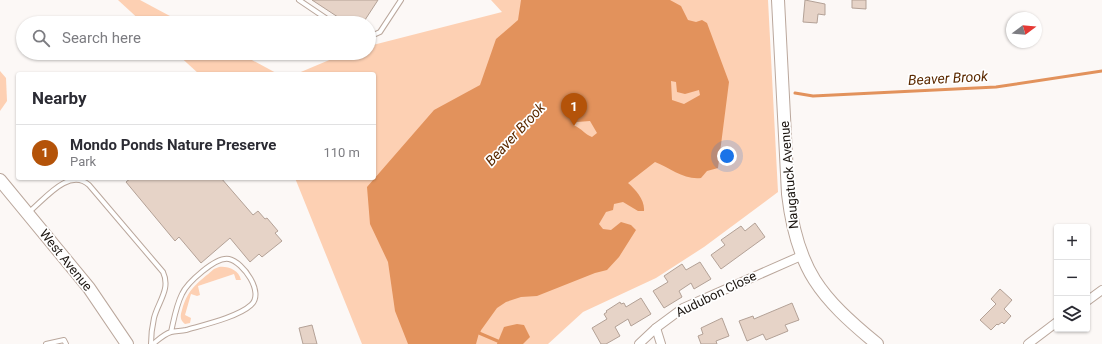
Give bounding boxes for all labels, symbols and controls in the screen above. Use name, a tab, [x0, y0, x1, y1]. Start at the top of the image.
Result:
north arrow	[1006, 12, 1042, 48]
search box	[16, 16, 376, 60]
icon: search	[30, 27, 52, 49]
text: Search here	[62, 29, 141, 47]
water label: Beaver Brook	[908, 68, 989, 88]
text: Nearby	[32, 88, 87, 108]
pin: 1	[561, 93, 587, 126]
water label: Beaver Brook	[482, 98, 549, 169]
street label: Naugatuck Avenue	[777, 120, 801, 230]
text: Mondo Ponds Nature Preserve	[70, 136, 276, 154]
text: 1	[41, 145, 49, 160]
text: 110 m	[323, 145, 360, 160]
your location	[717, 146, 737, 166]
text: Park	[70, 154, 96, 169]
map controls	[1054, 224, 1090, 332]
button: +	[1054, 224, 1090, 260]
street label: West Avenue	[37, 226, 95, 294]
button: −	[1054, 260, 1090, 296]
street label: Audubon Close	[673, 268, 759, 320]
button: layers	[1054, 296, 1090, 332]

